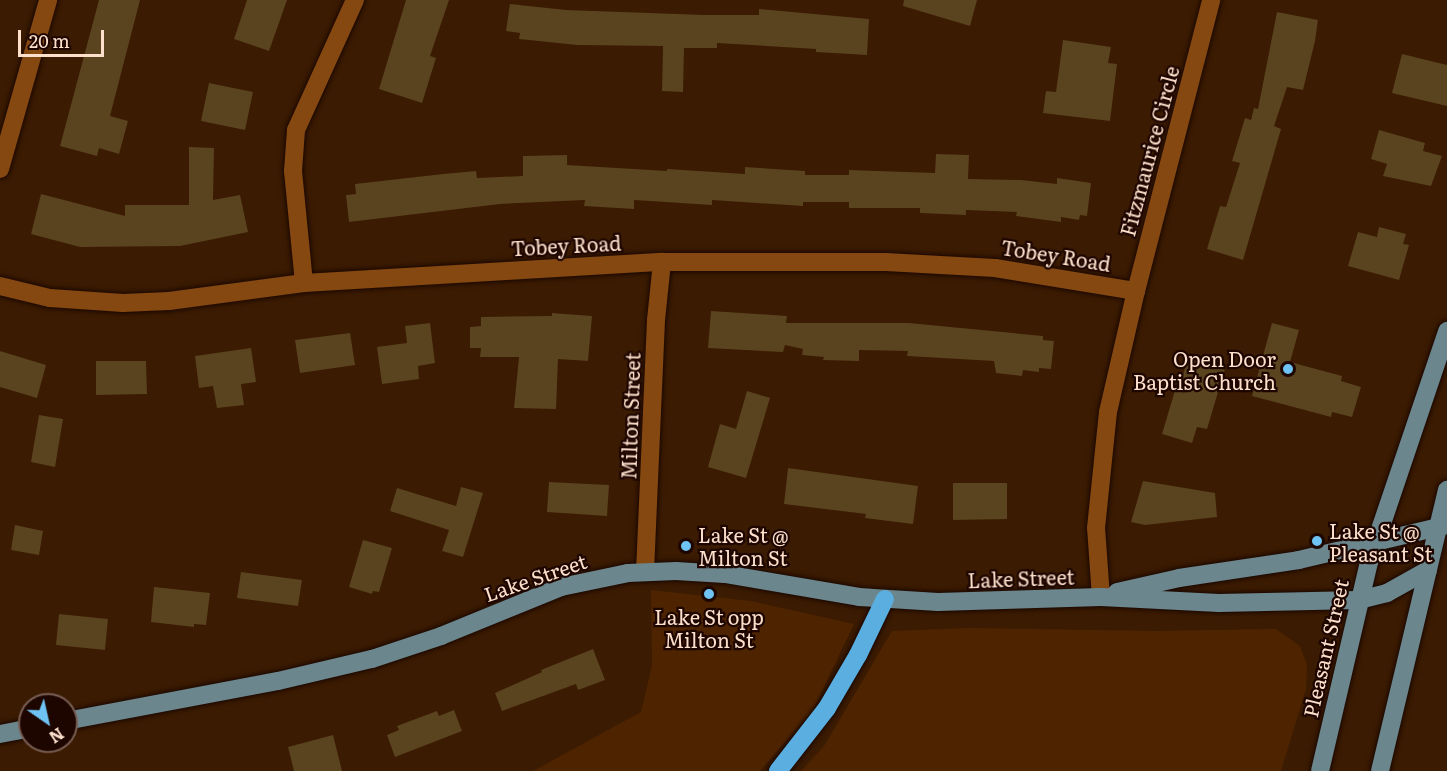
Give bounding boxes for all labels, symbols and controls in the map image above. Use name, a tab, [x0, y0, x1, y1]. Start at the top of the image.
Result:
scale bar	[21, 18, 106, 56]
text: 20 m	[29, 27, 70, 54]
street label: Fitzmaurice Circle	[1115, 63, 1183, 239]
street label: Tobey Road	[510, 230, 622, 260]
street label: Tobey Road	[999, 234, 1113, 276]
place label: Open Door Baptist Church	[1133, 346, 1276, 393]
street label: Milton Street	[616, 352, 644, 480]
marker: Open Door Baptist Church	[1281, 362, 1295, 376]
place label: Lake St @ Pleasant St	[1329, 518, 1433, 565]
place label: Lake St @ Milton St	[698, 522, 789, 569]
marker: Lake St @ Pleasant St	[1310, 534, 1324, 548]
marker: Lake St @ Milton St	[679, 539, 693, 553]
street label: Lake Street	[480, 548, 590, 606]
street label: Lake Street	[967, 564, 1075, 592]
street label: Pleasant Street	[1297, 577, 1353, 719]
marker: Lake St opp Milton St	[702, 587, 716, 601]
place label: Lake St opp Milton St	[654, 604, 764, 651]
north arrow	[18, 693, 78, 753]
text: N	[45, 723, 69, 750]

